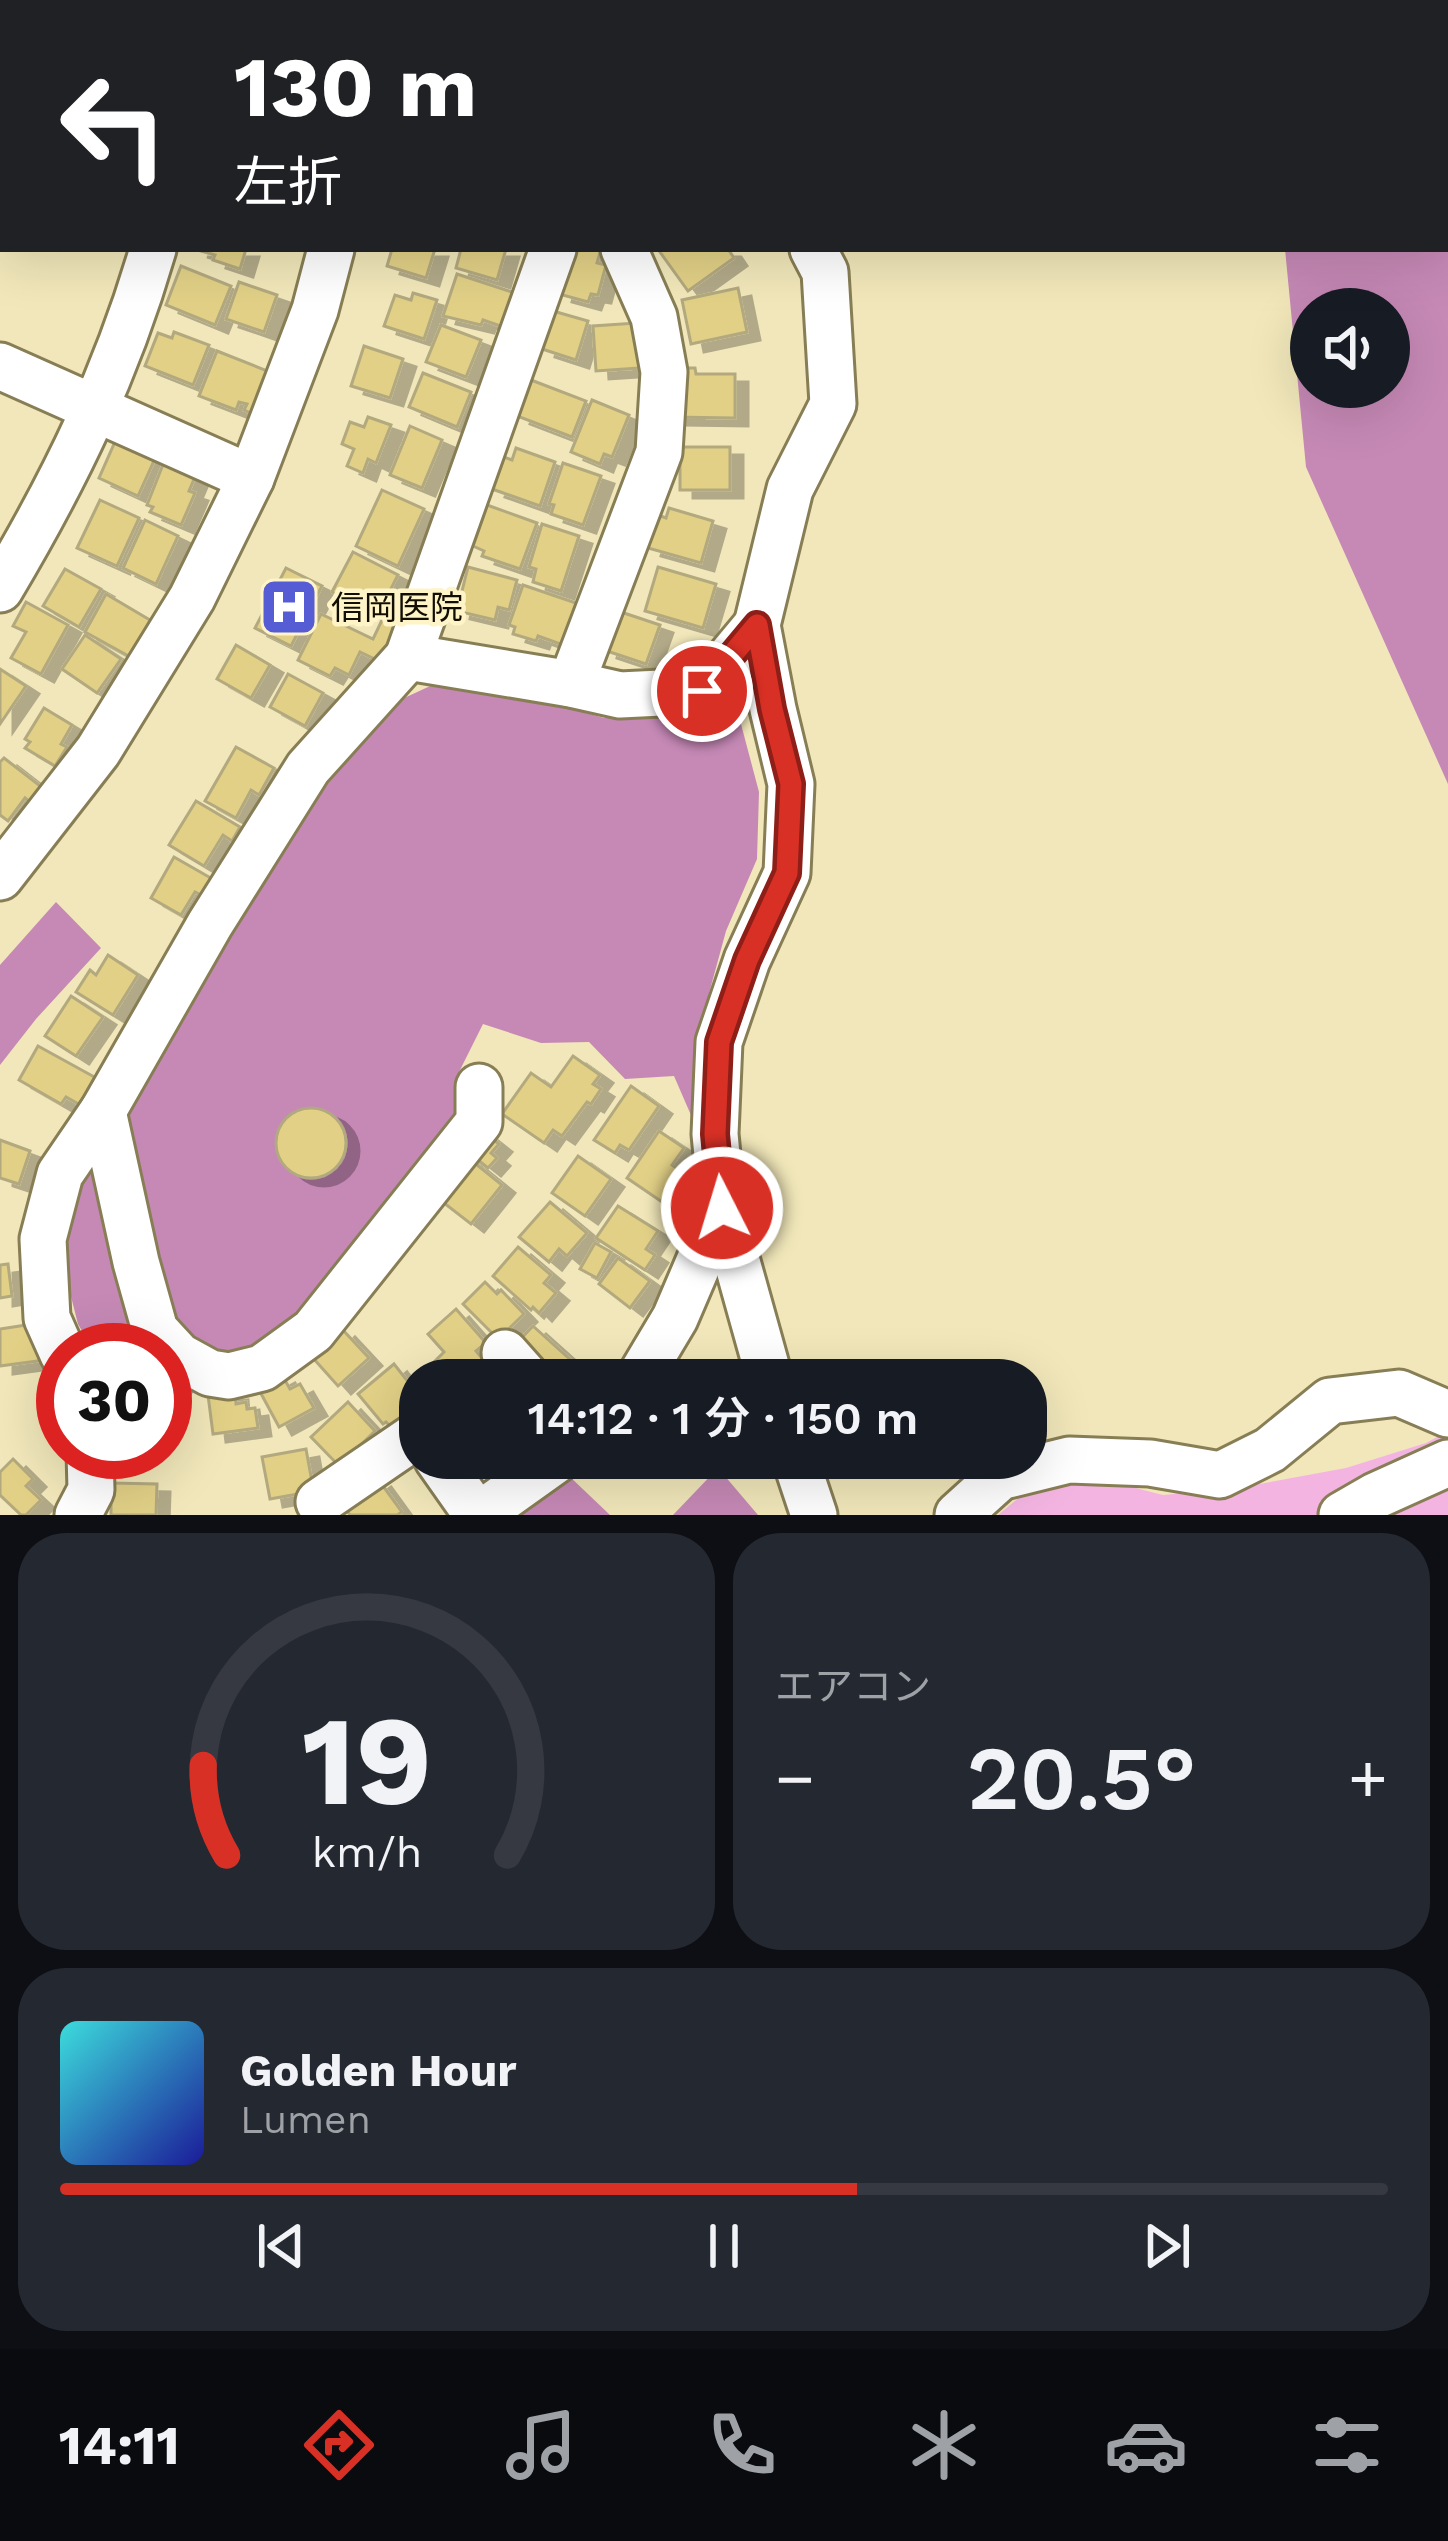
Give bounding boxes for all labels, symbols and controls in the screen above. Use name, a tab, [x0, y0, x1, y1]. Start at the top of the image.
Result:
text: 130 m	[234, 38, 477, 136]
icon: left	[36, 48, 192, 204]
text: 左折	[234, 151, 342, 214]
map controls	[1290, 288, 1410, 408]
button: sound	[1290, 288, 1410, 408]
hospital icon: 信岡医院	[258, 576, 320, 638]
place label: 信岡医院	[331, 588, 463, 627]
pin	[651, 640, 753, 742]
icon: arrive	[669, 658, 735, 724]
position arrow	[659, 1145, 785, 1271]
speed limit sign: 30	[36, 1323, 192, 1479]
text: 14:12 · 1 分 · 150 m	[528, 1392, 918, 1445]
text: エアコン	[775, 1664, 931, 1709]
text: 19	[301, 1688, 432, 1834]
text: 20.5°	[966, 1725, 1197, 1831]
text: −	[775, 1740, 815, 1817]
text: +	[1348, 1740, 1388, 1817]
text: km/h	[311, 1826, 422, 1876]
text: Golden Hour	[240, 2044, 517, 2097]
text: Lumen	[240, 2097, 371, 2142]
icon: previous	[248, 2213, 314, 2279]
icon: pause	[691, 2213, 757, 2279]
icon: next	[1134, 2213, 1200, 2279]
icon: directions	[297, 2403, 381, 2487]
icon: music	[499, 2403, 583, 2487]
icon: phone	[700, 2403, 784, 2487]
icon: climate	[902, 2403, 986, 2487]
icon: car	[1104, 2403, 1188, 2487]
icon: filters	[1305, 2403, 1389, 2487]
text: 14:11	[59, 2414, 180, 2477]

